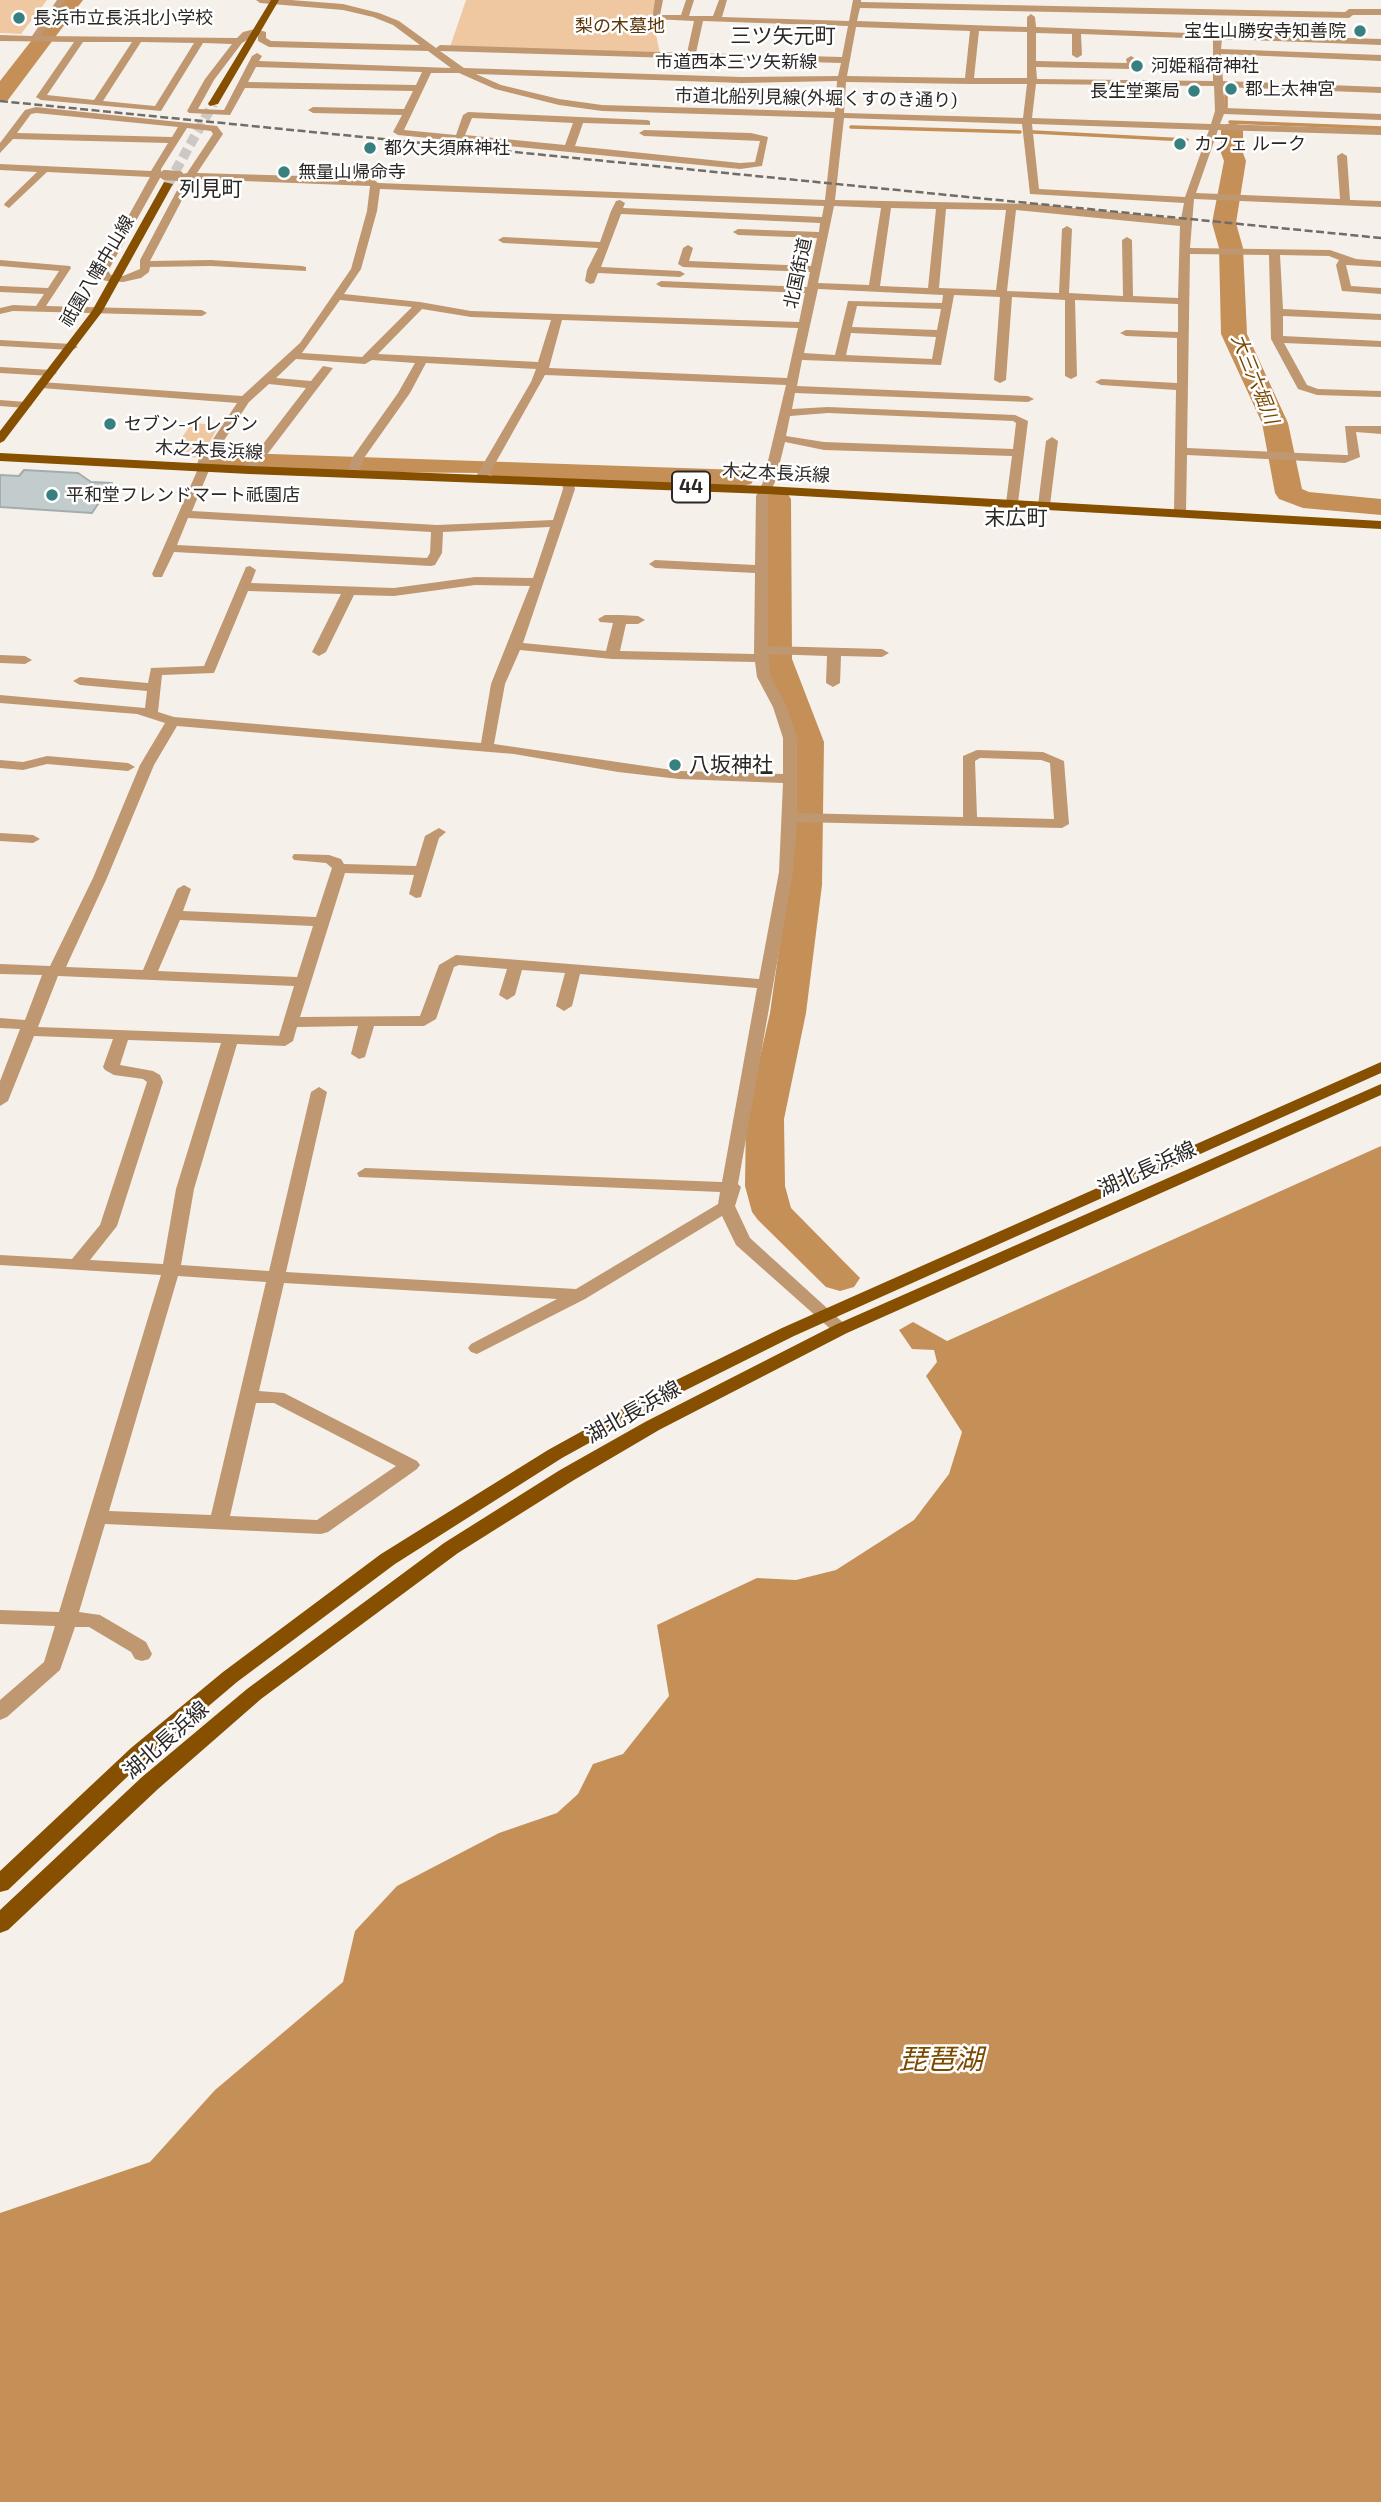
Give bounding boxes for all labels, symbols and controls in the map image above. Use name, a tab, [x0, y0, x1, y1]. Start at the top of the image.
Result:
place label: 長浜市立長浜北小学校	[33, 7, 213, 29]
marker: 長浜市立長浜北小学校	[11, 10, 27, 26]
park label: 梨の木墓地	[575, 15, 665, 37]
place label: 宝生山勝安寺知善院	[1184, 20, 1346, 42]
district label: 三ツ矢元町	[731, 23, 835, 49]
marker: 宝生山勝安寺知善院	[1352, 23, 1368, 39]
street label: 市道西本三ツ矢新線	[655, 51, 817, 73]
place label: 河姫稲荷神社	[1151, 55, 1259, 77]
marker: 河姫稲荷神社	[1129, 58, 1145, 74]
place label: 郡上太神宮	[1245, 78, 1335, 100]
place label: 長生堂薬局	[1090, 80, 1180, 102]
marker: 郡上太神宮	[1223, 81, 1239, 97]
marker: 長生堂薬局	[1186, 83, 1202, 99]
street label: 市道北船列見線(外堀くすのき通り)	[674, 85, 958, 111]
place label: カフェ ルーク	[1194, 133, 1306, 155]
marker: カフェ ルーク	[1172, 136, 1188, 152]
place label: 都久夫須麻神社	[384, 137, 510, 159]
marker: 都久夫須麻神社	[362, 140, 378, 156]
place label: 無量山帰命寺	[298, 161, 406, 183]
marker: 無量山帰命寺	[276, 164, 292, 180]
district label: 列見町	[180, 176, 242, 202]
street label: 祇園八幡中山線	[55, 211, 139, 331]
street label: 北国街道	[780, 236, 816, 310]
water label: 大三六堀川	[1227, 331, 1283, 427]
place label: セブン-イレブン	[124, 413, 258, 435]
marker: セブン-イレブン	[102, 416, 118, 432]
street label: 木之本長浜線	[155, 436, 263, 464]
street label: 木之本長浜線	[722, 459, 830, 487]
road number: 44	[672, 472, 710, 502]
place label: 平和堂フレンドマート祇園店	[66, 484, 300, 506]
marker: 平和堂フレンドマート祇園店	[44, 487, 60, 503]
district label: 末広町	[985, 505, 1047, 531]
place label: 八坂神社	[689, 752, 773, 778]
marker: 八坂神社	[667, 757, 683, 773]
street label: 湖北長浜線	[1094, 1136, 1200, 1202]
street label: 湖北長浜線	[581, 1376, 685, 1448]
street label: 湖北長浜線	[118, 1696, 214, 1784]
water label: 琵琶湖	[899, 2043, 983, 2077]

